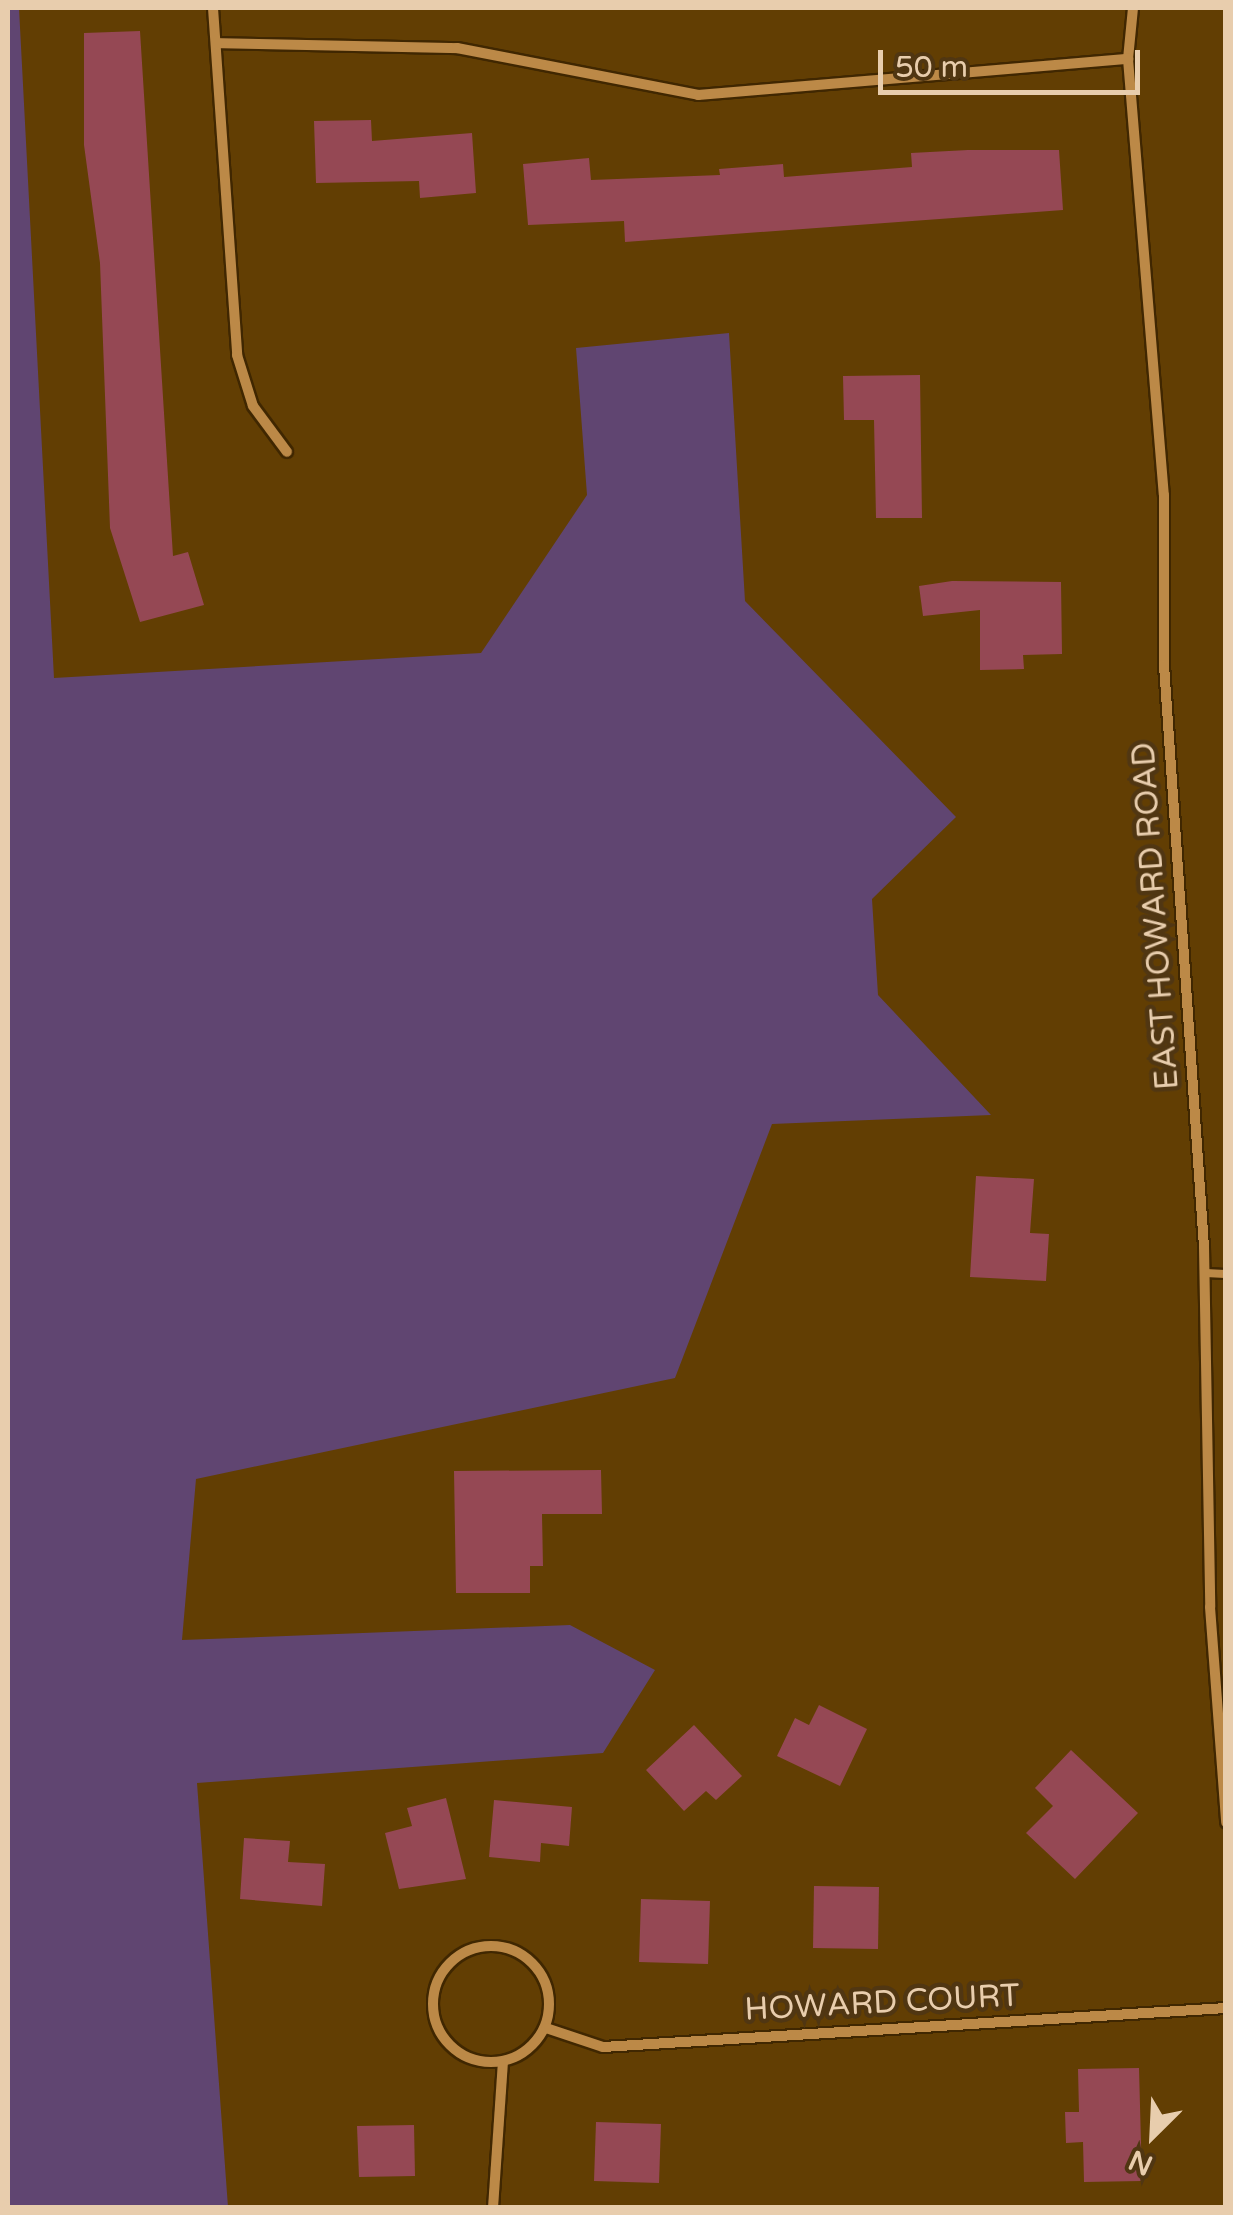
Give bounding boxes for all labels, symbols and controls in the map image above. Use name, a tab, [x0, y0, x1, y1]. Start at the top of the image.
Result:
scale bar	[883, 30, 1146, 92]
text: 50 m	[895, 49, 968, 86]
street label: EAST HOWARD ROAD	[1125, 741, 1187, 1091]
street label: HOWARD COURT	[743, 1977, 1021, 2029]
north arrow	[1103, 2085, 1203, 2185]
text: N	[1124, 2142, 1158, 2183]

